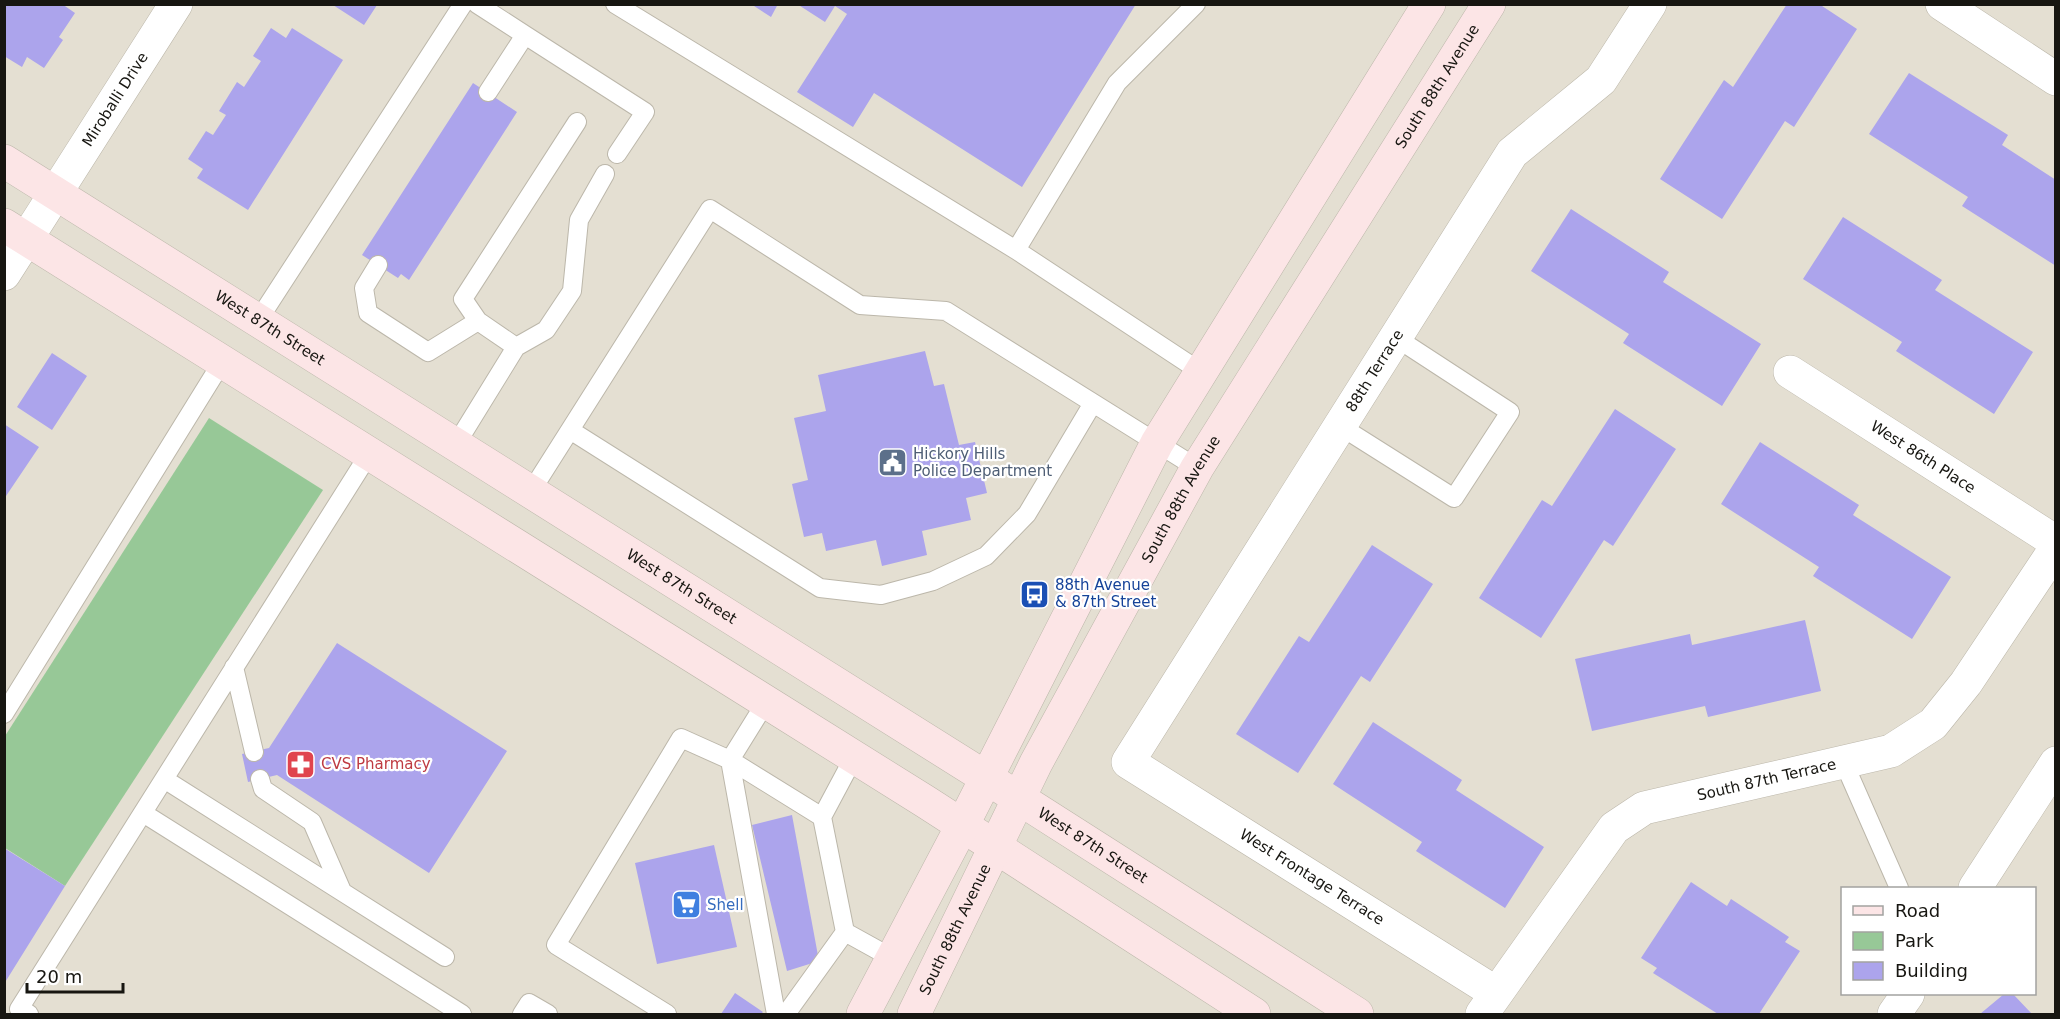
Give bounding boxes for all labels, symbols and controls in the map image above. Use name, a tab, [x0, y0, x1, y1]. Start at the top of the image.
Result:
street label: South 88th Avenue	[1391, 21, 1483, 152]
street label: Miroballi Drive	[79, 49, 152, 150]
street label: West 87th Street	[212, 287, 328, 369]
street label: 88th Terrace	[1342, 326, 1407, 415]
street label: West 86th Place	[1867, 417, 1979, 497]
street label: South 88th Avenue	[1138, 432, 1224, 566]
place label: Hickory Hills Police Department	[913, 445, 1052, 480]
public building icon: Hickory Hills Police Department	[876, 447, 908, 479]
street label: West 87th Street	[623, 545, 740, 628]
place label: 88th Avenue & 87th Street	[1055, 576, 1156, 611]
bus stop icon: 88th Avenue & 87th Street	[1018, 578, 1050, 610]
pharmacy icon: CVS Pharmacy	[284, 748, 316, 780]
place label: CVS Pharmacy	[321, 755, 431, 773]
street label: South 87th Terrace	[1695, 755, 1838, 804]
street label: West 87th Street	[1035, 804, 1151, 887]
street label: West Frontage Terrace	[1236, 825, 1388, 929]
street label: South 88th Avenue	[916, 861, 995, 998]
legend	[1841, 887, 2036, 995]
supermarket icon: Shell	[670, 889, 702, 921]
place label: Shell	[707, 896, 744, 914]
text: Road	[1895, 900, 1940, 921]
text: Park	[1895, 930, 1934, 951]
scale bar	[27, 956, 123, 994]
text: Building	[1895, 960, 1968, 981]
text: 20 m	[36, 966, 82, 987]

